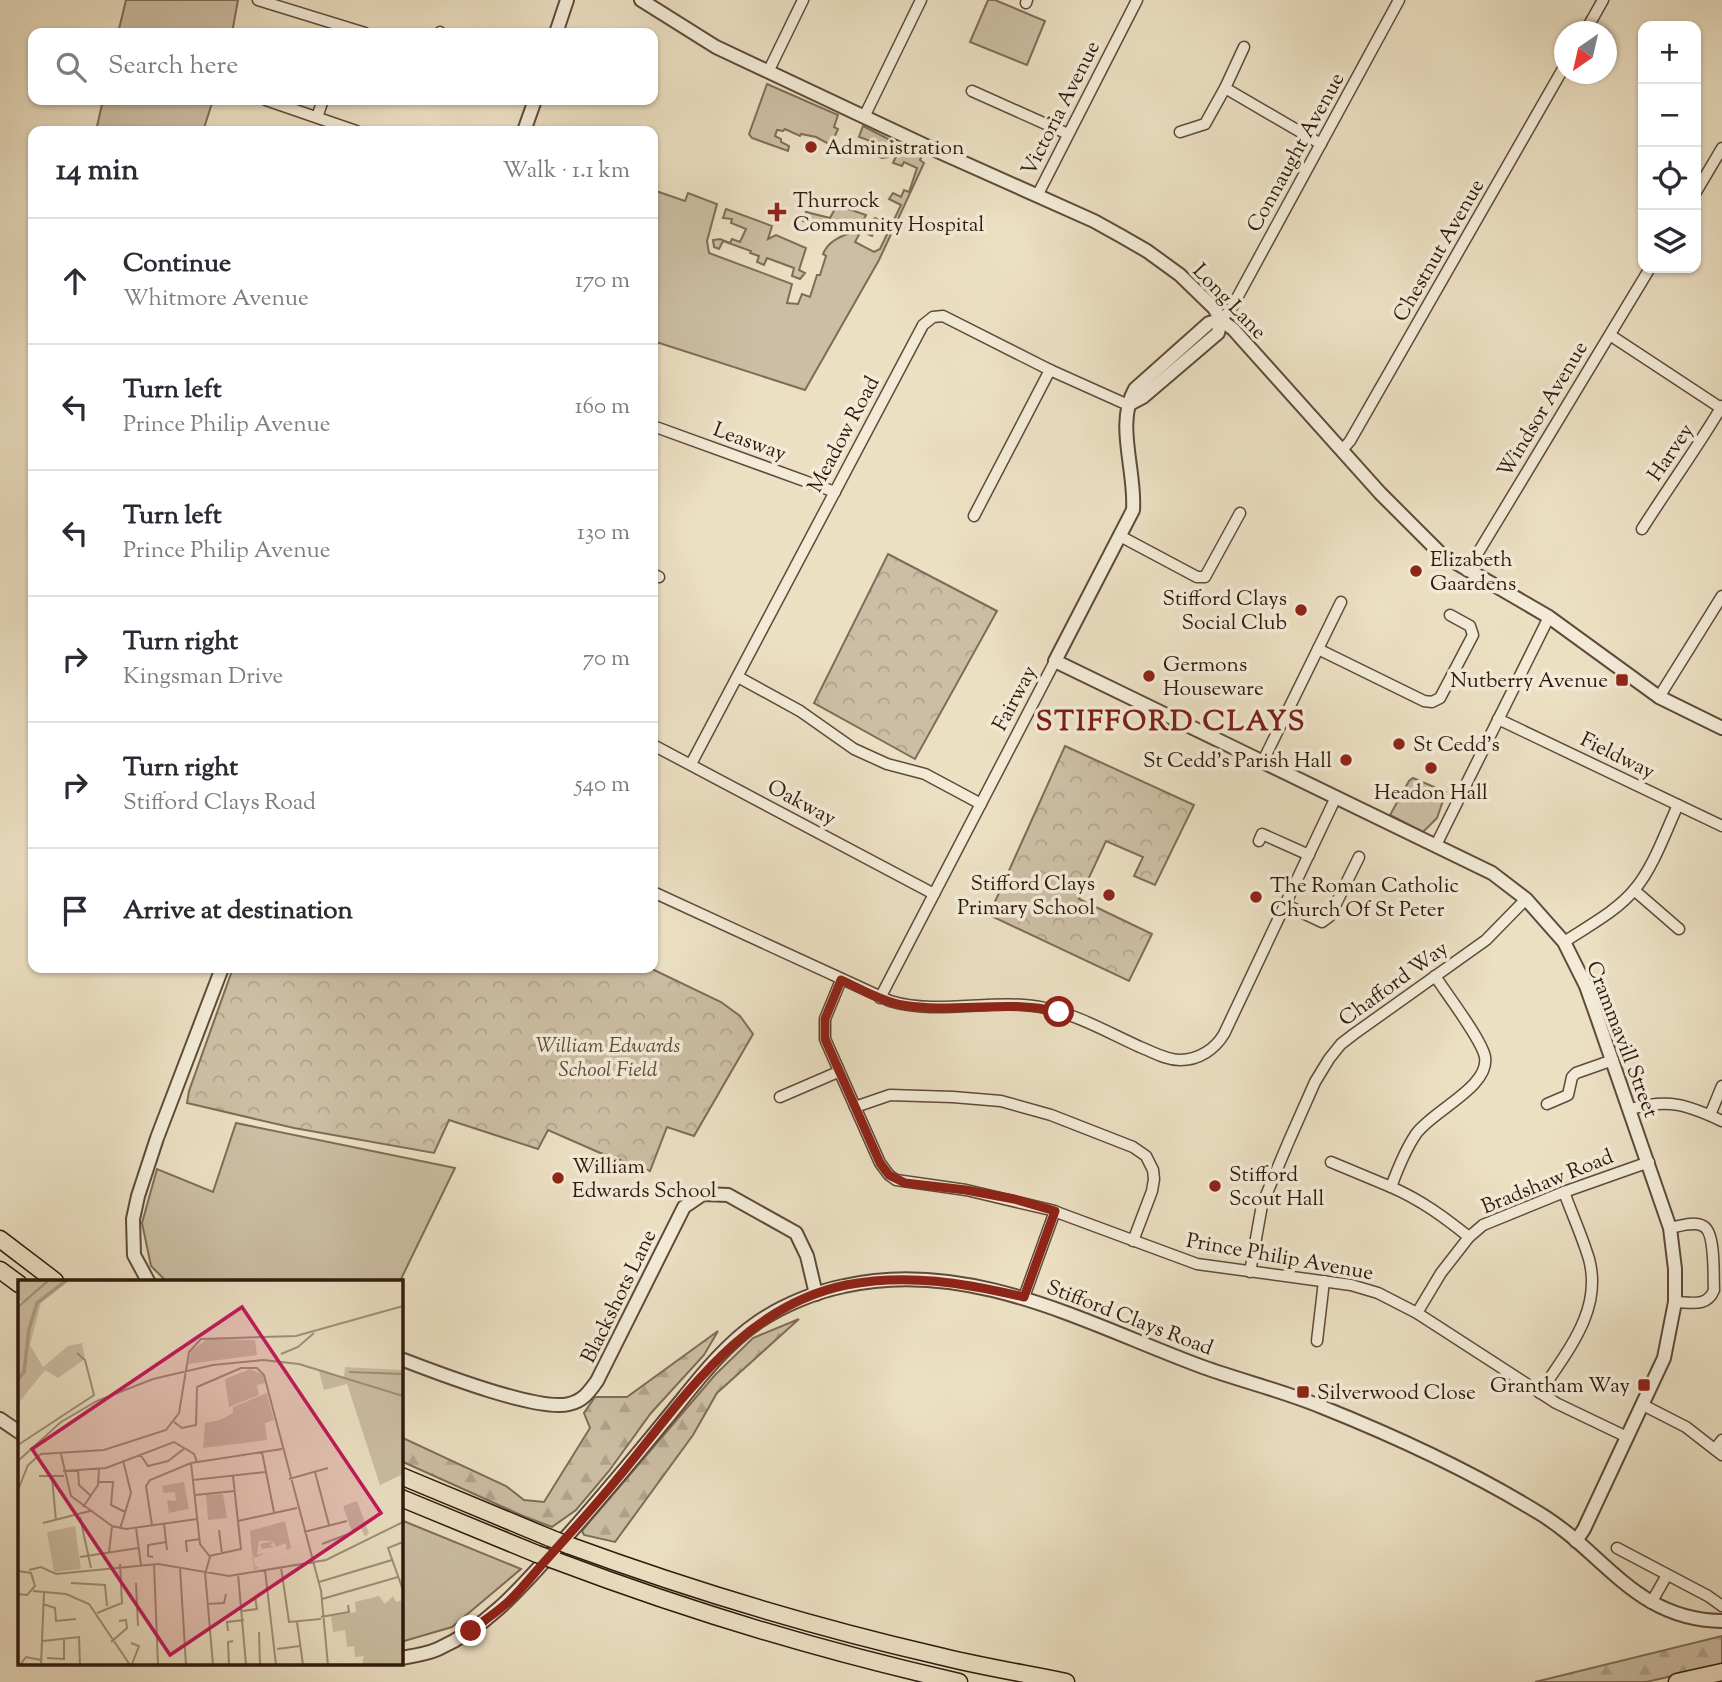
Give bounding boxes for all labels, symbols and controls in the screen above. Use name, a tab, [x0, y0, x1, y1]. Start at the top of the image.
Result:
north arrow	[1554, 21, 1617, 84]
map controls	[1638, 21, 1701, 273]
button: +	[1638, 21, 1701, 84]
search box	[28, 28, 658, 105]
street label: Victoria Avenue	[1015, 36, 1109, 182]
icon: search	[52, 48, 90, 86]
text: Search here	[108, 48, 238, 85]
street label: Connaught Avenue	[1240, 68, 1353, 238]
button: −	[1638, 84, 1701, 147]
place label: Administration	[825, 134, 964, 164]
marker: Administration	[803, 139, 819, 155]
button: locate	[1638, 147, 1701, 210]
text: 14 min	[56, 150, 139, 193]
text: Walk · 1.1 km	[503, 155, 630, 188]
street label: Chestnut Avenue	[1387, 174, 1493, 328]
place label: Thurrock Community Hospital	[793, 187, 985, 241]
marker: Thurrock Community Hospital	[767, 202, 787, 222]
button: layers	[1638, 210, 1701, 273]
text: Continue	[123, 246, 231, 283]
street label: Long Lane	[1185, 258, 1272, 347]
icon: ahead	[56, 262, 94, 300]
text: 170 m	[575, 265, 630, 298]
text: Whitmore Avenue	[123, 283, 309, 316]
street label: Windsor Avenue	[1491, 336, 1596, 484]
street label: Meadow Road	[801, 371, 888, 499]
text: Turn left	[123, 372, 222, 409]
icon: left	[56, 388, 94, 426]
text: 160 m	[575, 391, 630, 424]
text: Prince Philip Avenue	[123, 409, 331, 442]
street label: Leasway	[709, 416, 791, 470]
street label: Harvey	[1641, 418, 1702, 488]
text: Turn left	[123, 498, 222, 535]
icon: left	[56, 514, 94, 552]
text: 130 m	[577, 517, 630, 550]
text: Prince Philip Avenue	[123, 535, 331, 568]
place label: Elizabeth Gaardens	[1430, 546, 1516, 600]
marker: Elizabeth Gaardens	[1408, 563, 1424, 579]
place label: Stifford Clays Social Club	[1162, 585, 1287, 639]
marker: Stifford Clays Social Club	[1293, 602, 1309, 618]
text: Turn right	[123, 624, 238, 661]
icon: right	[56, 640, 94, 678]
text: 70 m	[583, 643, 630, 676]
place label: Germons Houseware	[1163, 651, 1264, 705]
street label: Fairway	[986, 660, 1046, 737]
text: Kingsman Drive	[123, 661, 283, 694]
place label: Nutberry Avenue	[1450, 667, 1608, 697]
marker: Germons Houseware	[1141, 668, 1157, 684]
marker: Nutberry Avenue	[1614, 672, 1630, 688]
district label: STIFFORD CLAYS	[1036, 703, 1306, 743]
street label: Fieldway	[1575, 726, 1660, 788]
place label: St Cedd's	[1413, 731, 1500, 761]
marker: St Cedd's	[1391, 736, 1407, 752]
place label: St Cedd's Parish Hall	[1143, 747, 1332, 777]
text: Turn right	[123, 750, 238, 787]
marker: St Cedd's Parish Hall	[1338, 752, 1354, 768]
marker: Headon Hall	[1423, 760, 1439, 776]
icon: right	[56, 766, 94, 804]
text: 540 m	[575, 769, 630, 802]
street label: Oakway	[761, 773, 841, 835]
place label: Headon Hall	[1374, 779, 1488, 809]
text: Stifford Clays Road	[123, 787, 316, 820]
place label: Stifford Clays Primary School	[957, 870, 1095, 924]
place label: The Roman Catholic Church Of St Peter	[1270, 872, 1459, 926]
marker: Stifford Clays Primary School	[1101, 887, 1117, 903]
marker: The Roman Catholic Church Of St Peter	[1248, 889, 1264, 905]
icon: arrive	[56, 892, 94, 930]
text: Arrive at destination	[123, 893, 353, 930]
street label: Chafford Way	[1333, 934, 1456, 1035]
street label: Crammavill Street	[1577, 957, 1665, 1122]
route start	[1043, 996, 1074, 1027]
park label: William Edwards School Field	[536, 1032, 680, 1086]
street label: Bradshaw Road	[1477, 1143, 1618, 1223]
place label: William Edwards School	[572, 1153, 717, 1207]
place label: Stifford Scout Hall	[1229, 1161, 1324, 1215]
marker: William Edwards School	[550, 1170, 566, 1186]
marker: Stifford Scout Hall	[1207, 1178, 1223, 1194]
street label: Blackshots Lane	[574, 1225, 665, 1369]
street label: Prince Philip Avenue	[1184, 1227, 1376, 1289]
street label: Stifford Clays Road	[1042, 1273, 1217, 1365]
inset map	[18, 1280, 402, 1664]
place label: Grantham Way	[1490, 1372, 1631, 1402]
marker: Grantham Way	[1636, 1377, 1652, 1393]
place label: Silverwood Close	[1317, 1379, 1476, 1409]
marker: Silverwood Close	[1295, 1384, 1311, 1400]
route end	[455, 1615, 486, 1646]

